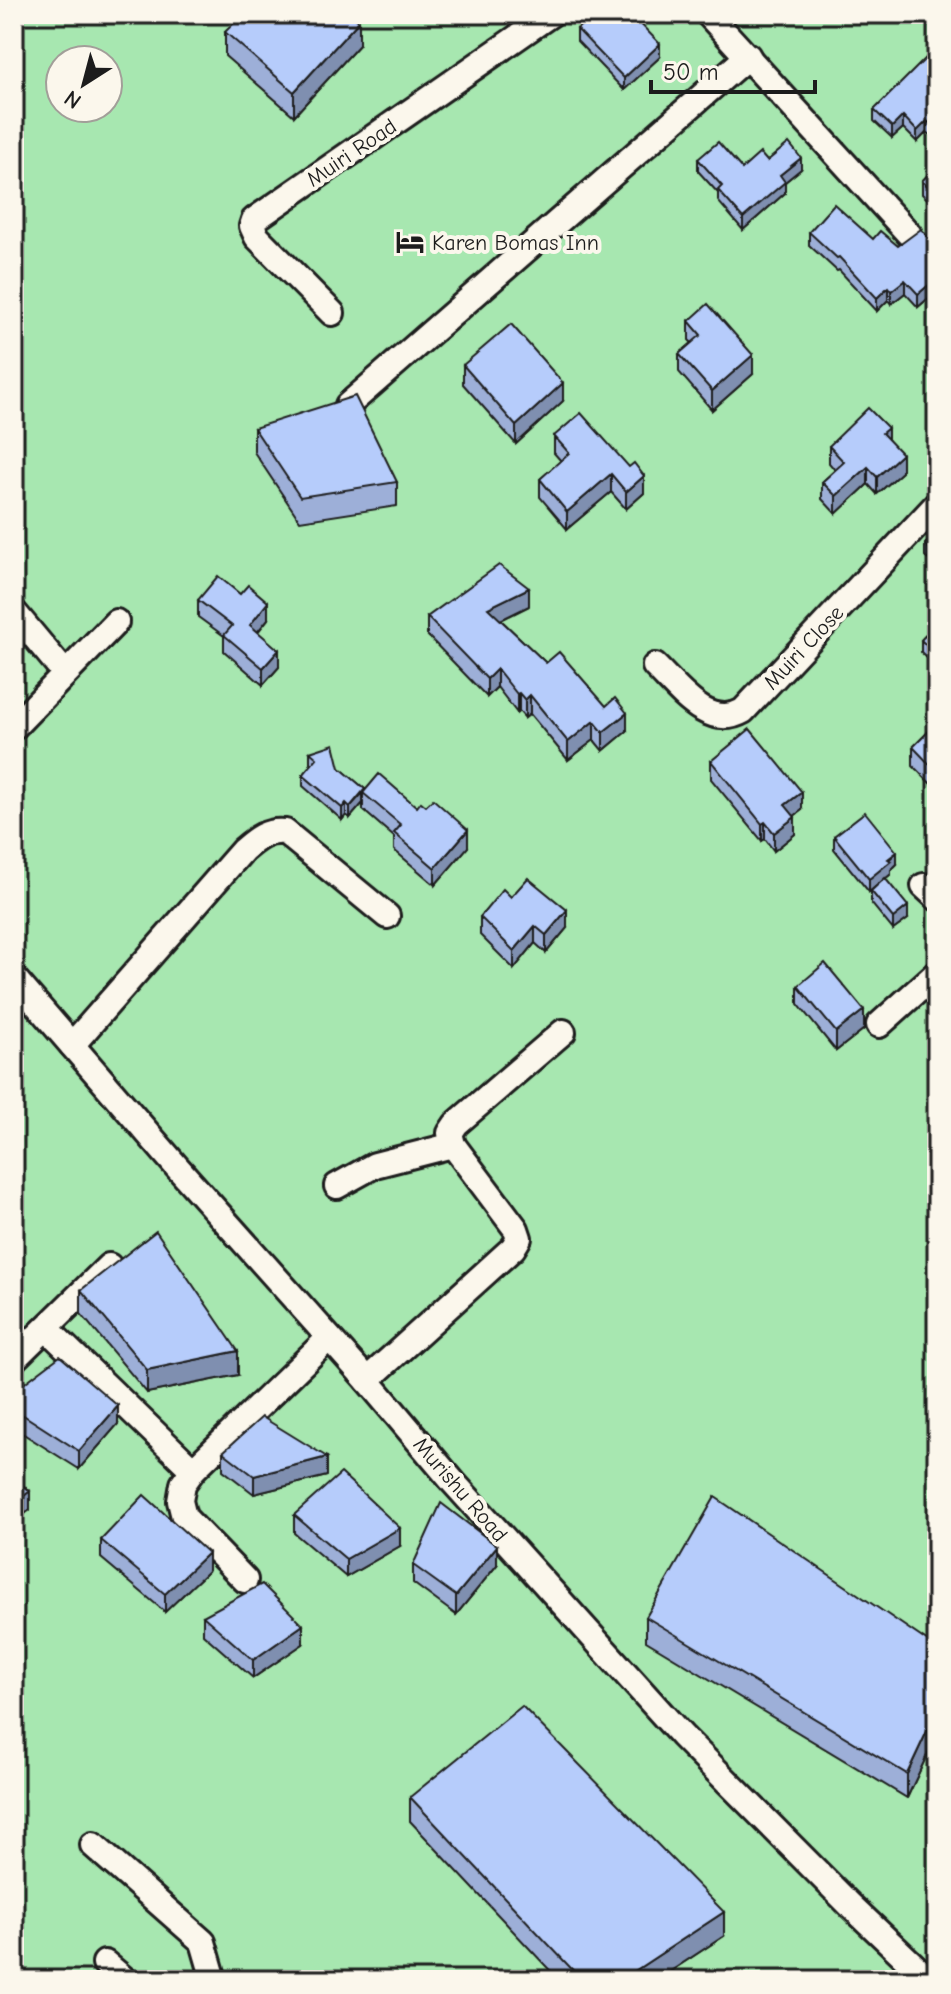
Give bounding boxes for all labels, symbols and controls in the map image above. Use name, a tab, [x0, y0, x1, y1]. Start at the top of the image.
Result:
north arrow	[44, 44, 124, 124]
scale bar	[651, 44, 815, 94]
text: 50 m	[663, 58, 719, 86]
text: N	[59, 85, 86, 114]
street label: Muiri Road	[301, 113, 402, 192]
hotel icon: Karen Bomas Inn	[395, 227, 425, 257]
place label: Karen Bomas Inn	[432, 230, 599, 256]
street label: Muiri Close	[758, 600, 849, 695]
street label: Murishu Road	[408, 1432, 513, 1547]

